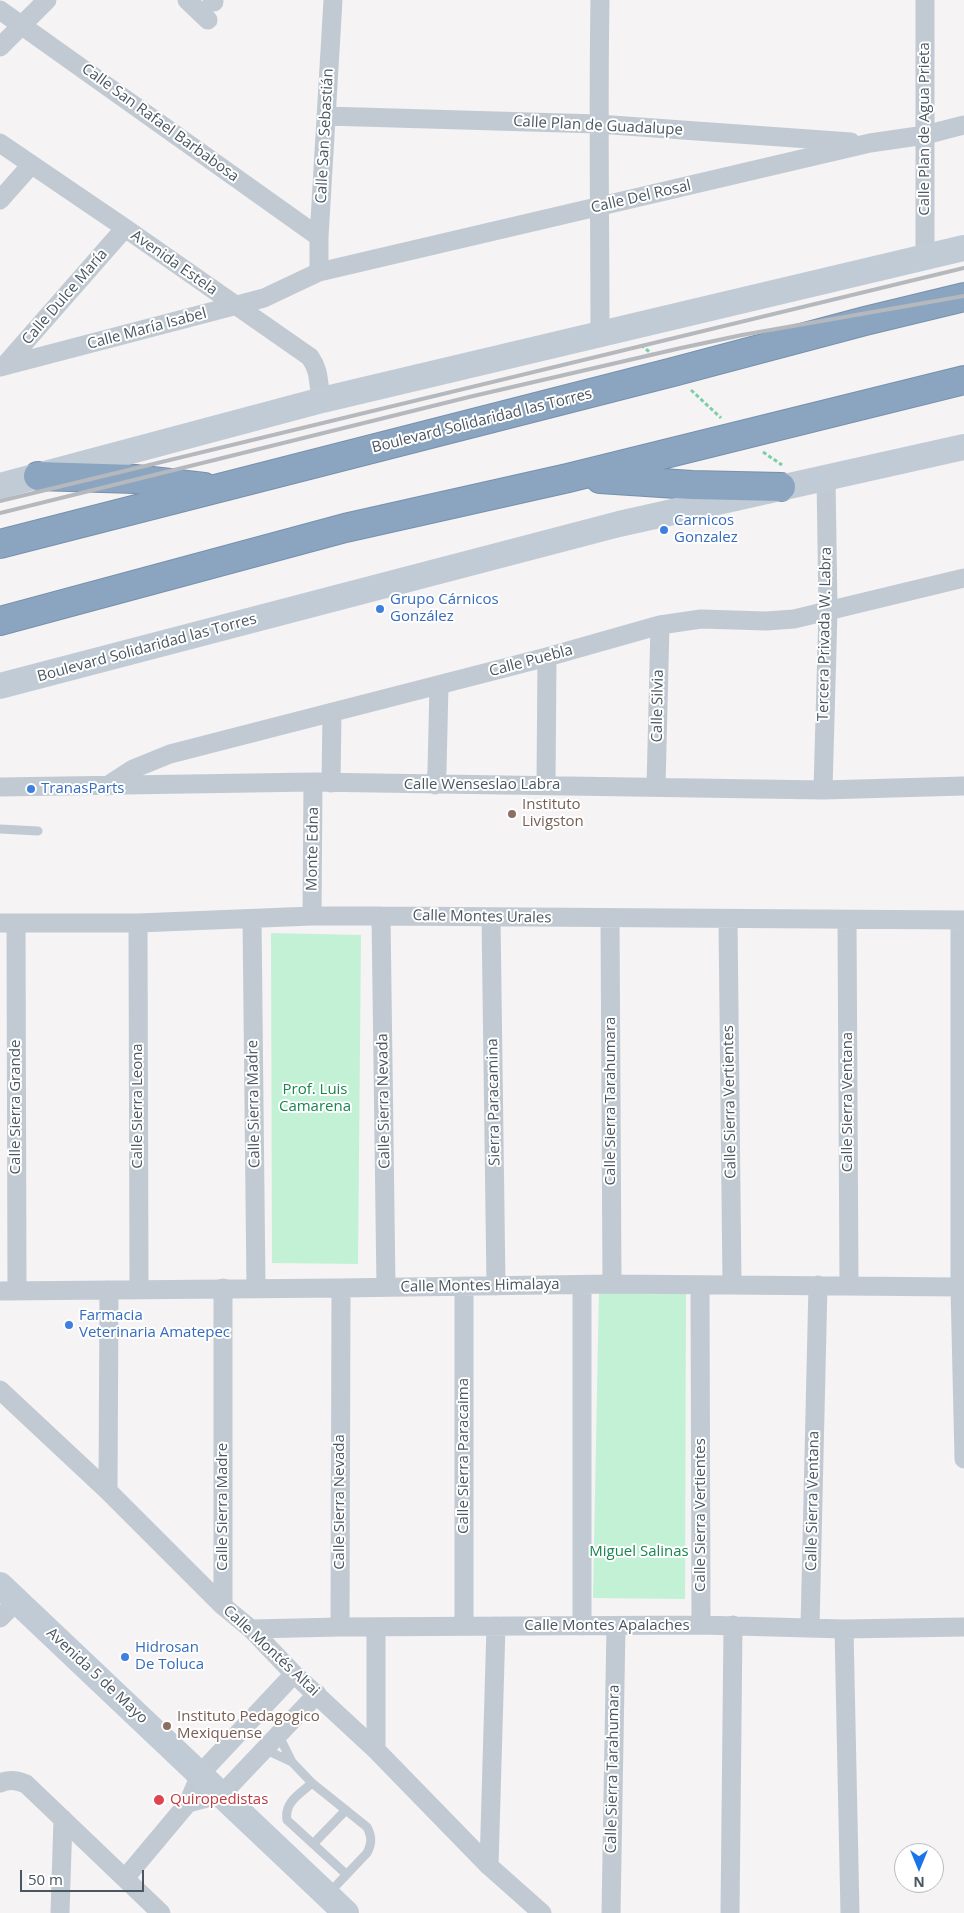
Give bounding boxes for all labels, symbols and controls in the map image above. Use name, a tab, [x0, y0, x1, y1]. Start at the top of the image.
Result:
street label: Calle Plan de Agua Prieta	[916, 42, 934, 216]
street label: Calle San Rafael Barbabosa	[78, 60, 242, 186]
street label: Calle San Sebastián	[312, 68, 338, 204]
street label: Calle Plan de Guadalupe	[513, 113, 683, 139]
street label: Calle Del Rosal	[589, 177, 693, 217]
street label: Avenida Estela	[127, 227, 221, 299]
street label: Calle Dulce María	[18, 245, 112, 349]
street label: Calle María Isabel	[85, 304, 209, 354]
street label: Boulevard Solidaridad las Torres	[370, 385, 594, 457]
place label: Carnicos Gonzalez	[674, 512, 738, 547]
marker: Carnicos Gonzalez	[658, 524, 670, 536]
street label: Tercera Privada W. Labra	[814, 547, 836, 721]
place label: Grupo Cárnicos González	[390, 591, 499, 626]
marker: Grupo Cárnicos González	[374, 603, 386, 615]
street label: Boulevard Solidaridad las Torres	[35, 610, 259, 686]
street label: Calle Puebla	[487, 641, 575, 681]
street label: Calle Silvia	[648, 669, 668, 743]
street label: Calle Wenseslao Labra	[404, 776, 560, 794]
place label: TranasParts	[41, 780, 124, 798]
marker: TranasParts	[25, 783, 37, 795]
place label: Instituto Livigston	[522, 796, 584, 831]
street label: Monte Edna	[303, 807, 323, 891]
marker: Instituto Livigston	[506, 808, 518, 820]
street label: Calle Montes Urales	[412, 907, 552, 927]
street label: Calle Sierra Tarahumara	[602, 1017, 620, 1185]
street label: Calle Sierra Vertientes	[720, 1025, 740, 1179]
street label: Calle Sierra Ventana	[839, 1032, 857, 1172]
street label: Calle Sierra Nevada	[374, 1033, 394, 1169]
street label: Sierra Paracamina	[484, 1038, 504, 1166]
street label: Calle Sierra Grande	[7, 1040, 25, 1174]
street label: Calle Sierra Madre	[244, 1040, 264, 1168]
street label: Calle Sierra Leona	[129, 1043, 147, 1169]
park label: Prof. Luis Camarena	[279, 1081, 351, 1116]
street label: Calle Montes Himalaya	[400, 1276, 560, 1296]
place label: Farmacia Veterinaria Amatepec	[79, 1307, 230, 1342]
marker: Farmacia Veterinaria Amatepec	[63, 1319, 75, 1331]
street label: Calle Sierra Paracaima	[455, 1378, 473, 1534]
street label: Calle Sierra Ventana	[803, 1431, 823, 1571]
street label: Calle Sierra Nevada	[331, 1434, 349, 1570]
street label: Calle Sierra Vertientes	[692, 1438, 710, 1592]
street label: Calle Sierra Madre	[214, 1443, 232, 1571]
park label: Miguel Salinas	[589, 1543, 689, 1561]
street label: Calle Montés Altai	[219, 1602, 323, 1700]
street label: Calle Montes Apalaches	[524, 1617, 690, 1635]
street label: Avenida 5 de Mayo	[43, 1624, 151, 1728]
place label: Hidrosan De Toluca	[135, 1639, 204, 1674]
marker: Hidrosan De Toluca	[119, 1651, 131, 1663]
street label: Calle Sierra Tarahumara	[603, 1684, 623, 1854]
place label: Instituto Pedagogico Mexiquense	[177, 1708, 320, 1743]
marker: Instituto Pedagogico Mexiquense	[161, 1720, 173, 1732]
place label: Quiropedistas	[170, 1791, 268, 1809]
marker: Quiropedistas	[152, 1793, 166, 1807]
north arrow	[894, 1843, 944, 1893]
scale bar	[22, 1860, 146, 1892]
text: 50 m	[28, 1869, 63, 1889]
text: N	[913, 1873, 925, 1892]

